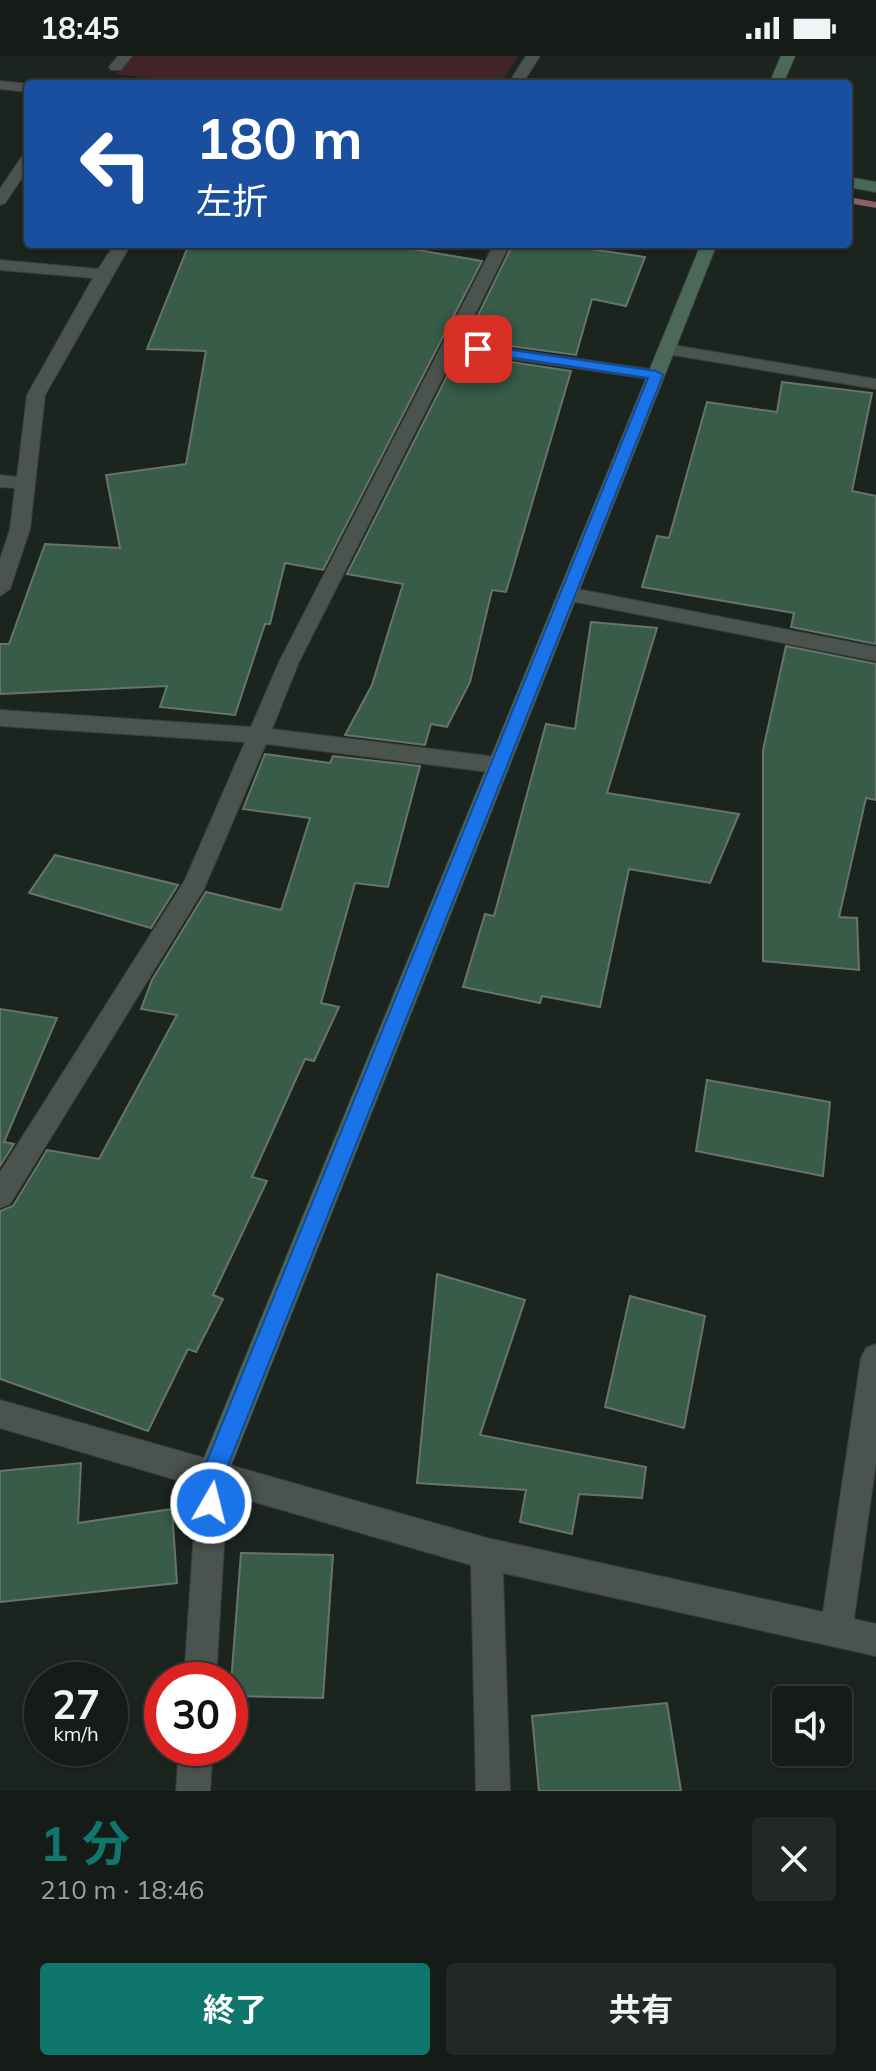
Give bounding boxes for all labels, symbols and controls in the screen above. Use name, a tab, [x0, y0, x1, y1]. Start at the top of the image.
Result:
text: 18:45	[40, 9, 119, 47]
text: 180 m	[196, 103, 363, 173]
icon: left	[64, 112, 168, 216]
text: 左折	[196, 178, 268, 223]
pin	[444, 315, 512, 383]
icon: arrive	[456, 327, 500, 371]
position arrow	[169, 1461, 253, 1545]
speed limit sign: 30	[144, 1662, 248, 1766]
text: 27	[52, 1679, 100, 1729]
map controls	[772, 1686, 852, 1766]
button: sound	[772, 1686, 852, 1766]
text: km/h	[53, 1721, 99, 1746]
text: 1 分	[40, 1813, 130, 1873]
button: close	[752, 1817, 836, 1901]
text: 210 m · 18:46	[40, 1873, 204, 1906]
button: 終了	[40, 1963, 430, 2055]
button: 共有	[446, 1963, 836, 2055]

